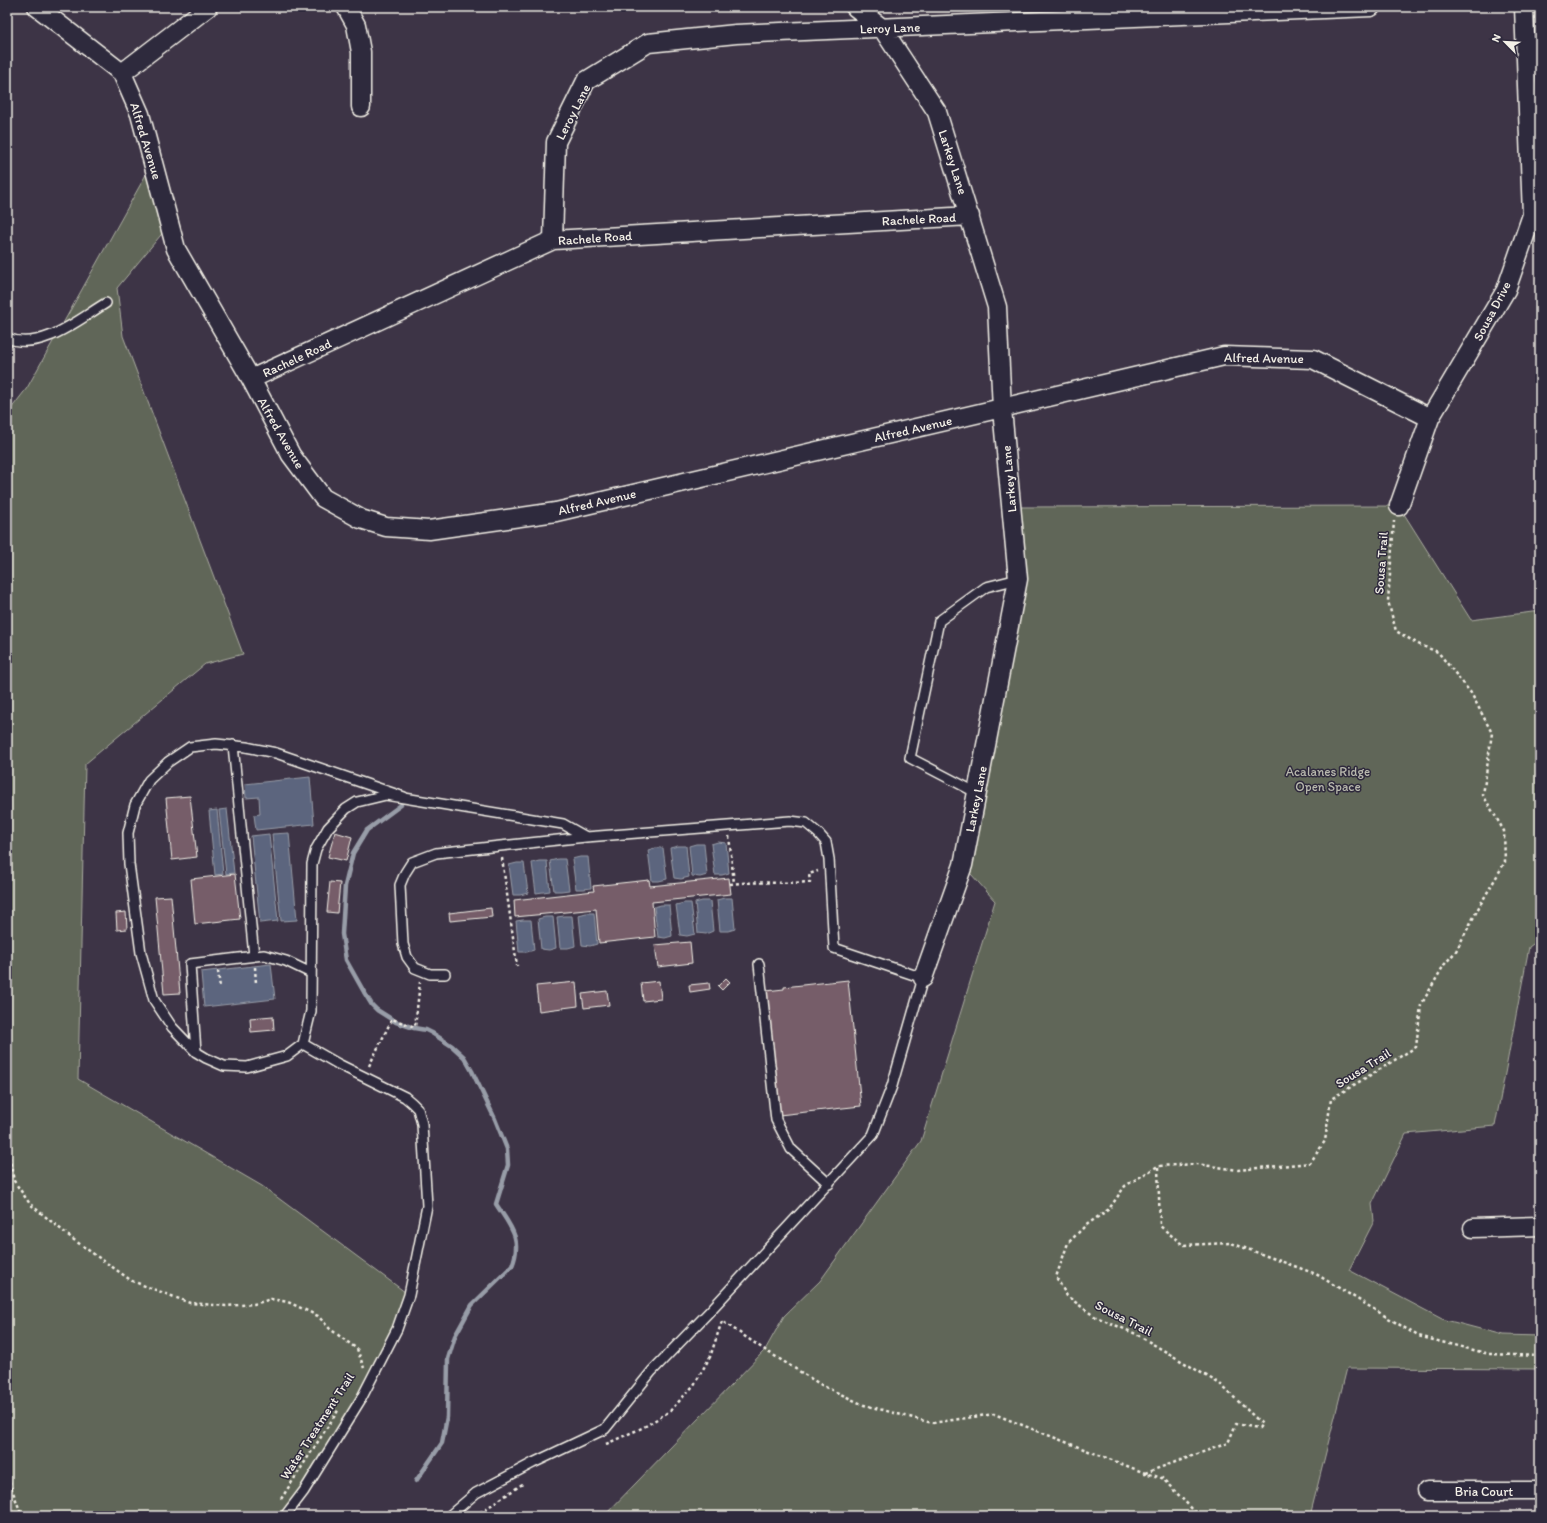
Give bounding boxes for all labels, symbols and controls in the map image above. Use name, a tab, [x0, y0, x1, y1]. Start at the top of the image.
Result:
street label: Leroy Lane	[860, 19, 920, 37]
north arrow	[1485, 22, 1525, 62]
text: N	[1489, 32, 1504, 44]
street label: Leroy Lane	[553, 82, 593, 142]
street label: Alfred Avenue	[127, 101, 165, 181]
street label: Larkey Lane	[935, 128, 971, 196]
street label: Rachele Road	[881, 210, 957, 228]
street label: Rachele Road	[557, 228, 633, 248]
street label: Sousa Drive	[1470, 279, 1514, 343]
street label: Rachele Road	[260, 335, 334, 381]
street label: Alfred Avenue	[1224, 350, 1304, 366]
street label: Alfred Avenue	[255, 395, 307, 471]
street label: Alfred Avenue	[872, 413, 954, 445]
street label: Larkey Lane	[999, 445, 1019, 513]
street label: Alfred Avenue	[556, 486, 638, 518]
street label: Sousa Trail	[1371, 531, 1391, 595]
park label: Acalanes Ridge Open Space	[1286, 764, 1370, 794]
street label: Larkey Lane	[962, 765, 990, 833]
street label: Sousa Trail	[1333, 1045, 1394, 1091]
street label: Sousa Trail	[1093, 1297, 1156, 1339]
street label: Water Treatment Trail	[277, 1370, 357, 1482]
street label: Bria Court	[1455, 1484, 1513, 1499]

